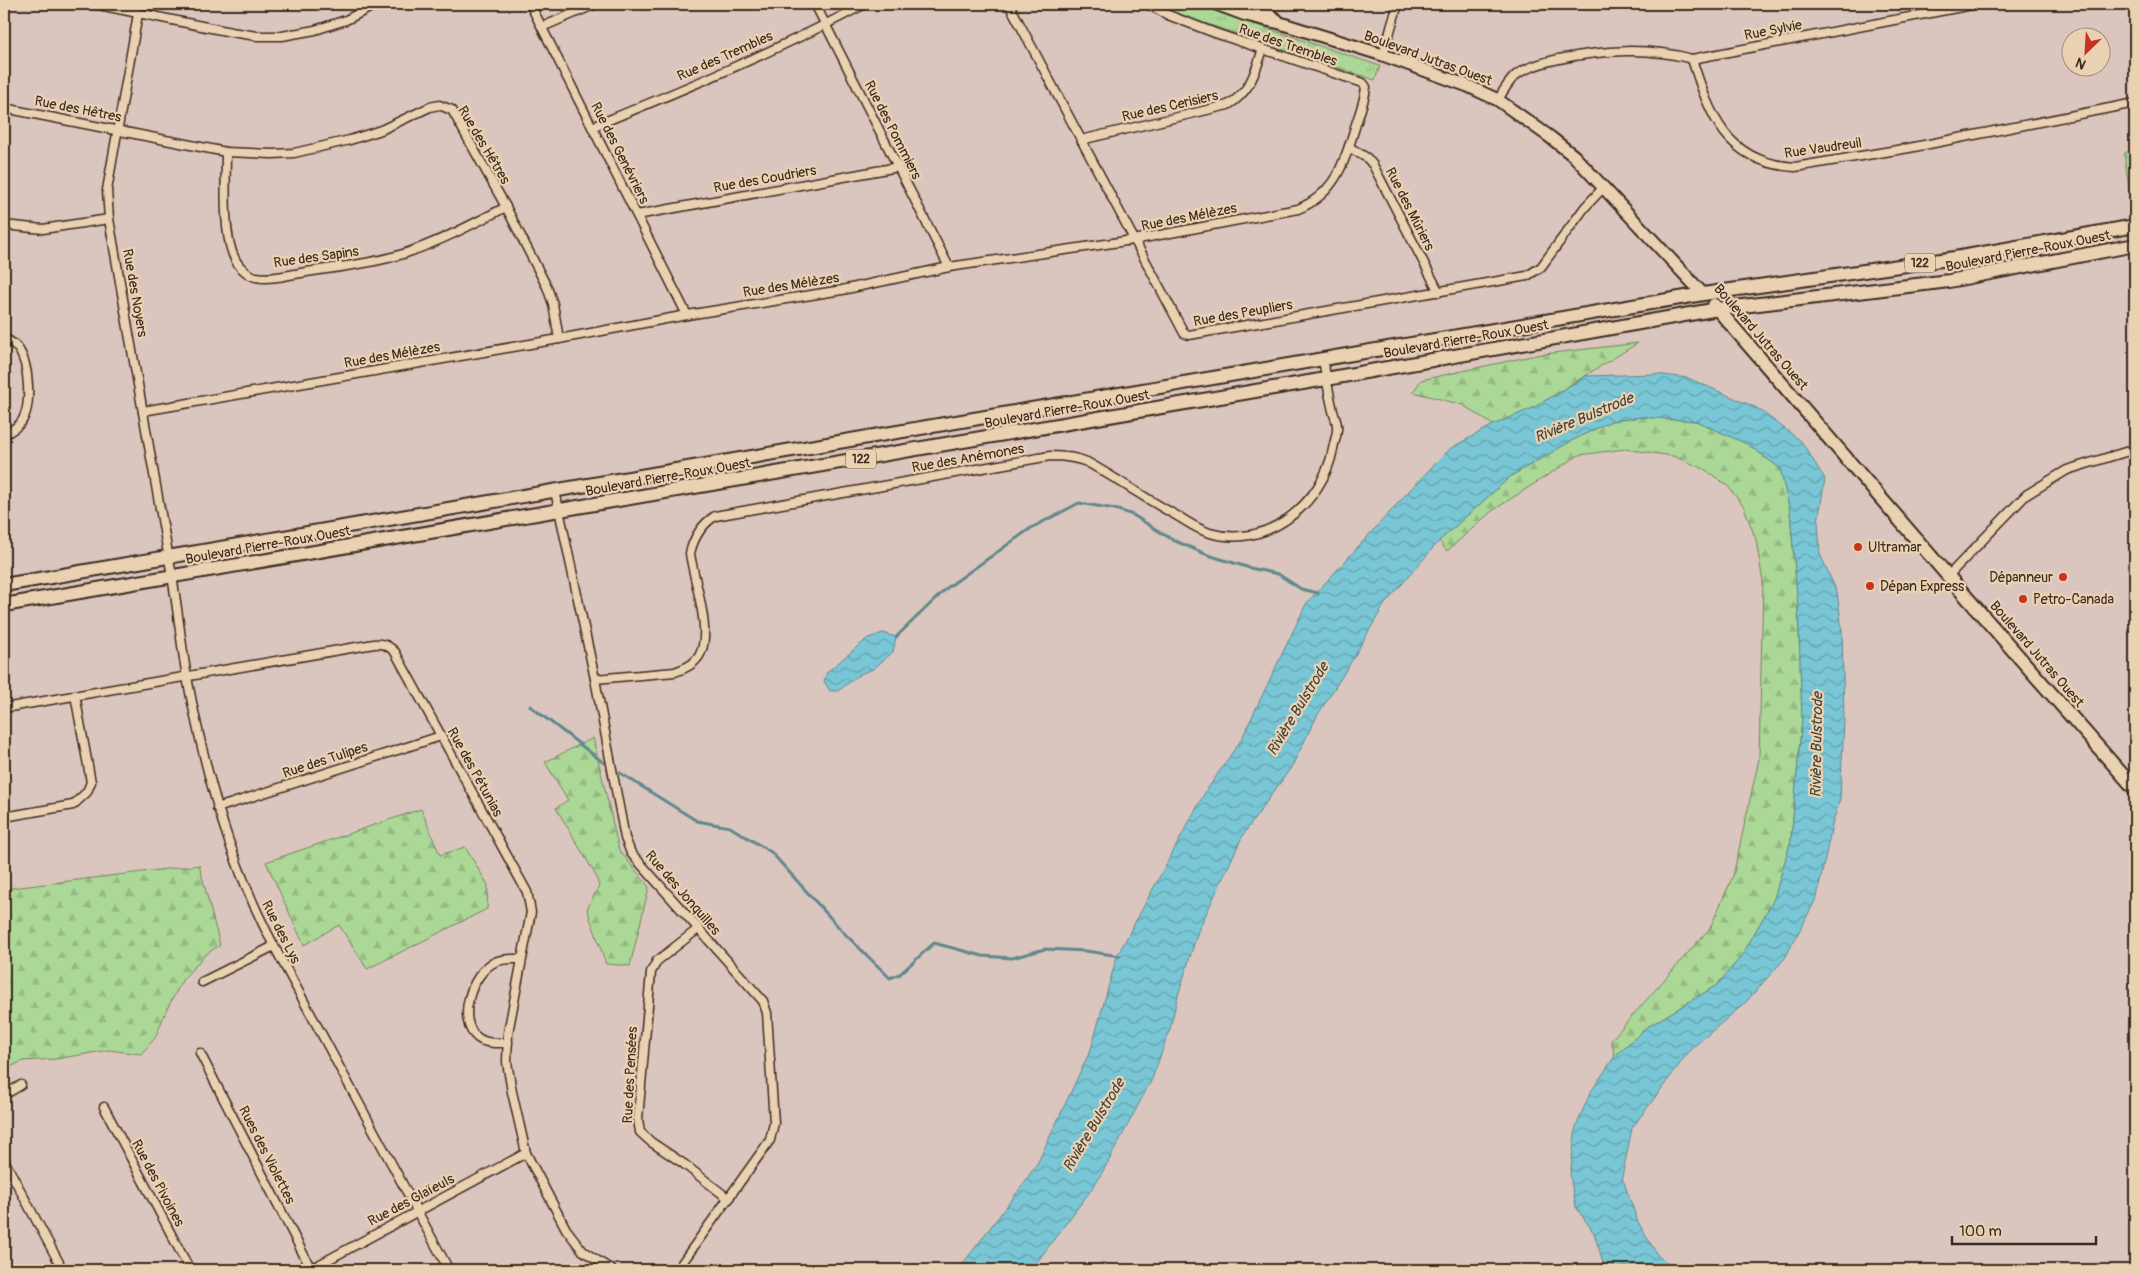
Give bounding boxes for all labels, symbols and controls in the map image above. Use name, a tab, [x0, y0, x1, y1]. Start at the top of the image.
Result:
street label: Rue Sylvie	[1743, 16, 1803, 44]
street label: Rue des Trembles	[1237, 20, 1340, 70]
street label: Rue des Trembles	[675, 27, 776, 85]
street label: Boulevard Jutras Ouest	[1362, 27, 1495, 89]
north arrow	[2062, 28, 2112, 78]
text: N	[2073, 54, 2089, 73]
street label: Rue des Pommiers	[861, 78, 926, 183]
street label: Rue des Cerisiers	[1120, 87, 1220, 125]
street label: Rue des Hêtres	[33, 92, 124, 126]
street label: Rue des Genévriers	[587, 99, 653, 207]
street label: Rue des Hêtres	[454, 103, 514, 188]
street label: Rue Vaudreuil	[1783, 134, 1863, 162]
street label: Rue des Coudriers	[712, 161, 818, 196]
street label: Rue des Mûriers	[1382, 164, 1439, 254]
street label: Rue des Mélèzes	[1140, 199, 1239, 235]
street label: Boulevard Pierre-Roux Ouest	[1944, 227, 2112, 275]
street label: Rue des Sapins	[272, 243, 360, 271]
street label: Rue des Noyers	[119, 248, 151, 339]
road number: 122	[1905, 254, 1935, 272]
street label: Rue des Mélèzes	[742, 269, 841, 301]
street label: Boulevard Jutras Ouest	[1710, 280, 1812, 394]
street label: Rue des Peupliers	[1192, 296, 1295, 330]
street label: Boulevard Pierre-Roux Ouest	[1382, 316, 1550, 362]
street label: Rue des Mélèzes	[343, 338, 442, 372]
street label: Boulevard Pierre-Roux Ouest	[983, 386, 1151, 432]
water label: Rivière Bulstrode	[1532, 388, 1638, 447]
street label: Rue des Anémones	[911, 440, 1026, 476]
road number: 122	[846, 449, 876, 468]
street label: Boulevard Pierre-Roux Ouest	[584, 454, 752, 500]
street label: Boulevard Pierre-Roux Ouest	[184, 522, 352, 568]
place label: Ultramar	[1868, 539, 1922, 556]
marker: Ultramar	[1852, 541, 1864, 553]
place label: Dépanneur	[1989, 569, 2053, 586]
marker: Dépanneur	[2057, 571, 2069, 583]
place label: Dépan Express	[1880, 578, 1965, 595]
marker: Dépan Express	[1864, 580, 1876, 592]
place label: Petro-Canada	[2033, 591, 2114, 608]
marker: Petro-Canada	[2017, 593, 2029, 605]
street label: Boulevard Jutras Ouest	[1986, 597, 2088, 711]
water label: Rivière Bulstrode	[1263, 658, 1334, 759]
water label: Rivière Bulstrode	[1807, 691, 1827, 798]
street label: Rue des Pétunias	[443, 724, 507, 820]
street label: Rue des Tulipes	[280, 738, 370, 782]
street label: Rue des Jonquilles	[642, 847, 725, 939]
street label: Rue des Lys	[258, 898, 304, 967]
street label: Rue des Pensées	[619, 1025, 641, 1124]
water label: Rivière Bulstrode	[1059, 1074, 1130, 1175]
street label: Rues des Violettes	[235, 1103, 299, 1207]
street label: Rue des Pivoines	[128, 1137, 188, 1230]
street label: Rue des Glaïeuls	[365, 1170, 458, 1230]
scale bar	[1952, 1214, 2095, 1246]
text: 100 m	[1959, 1222, 2002, 1241]

